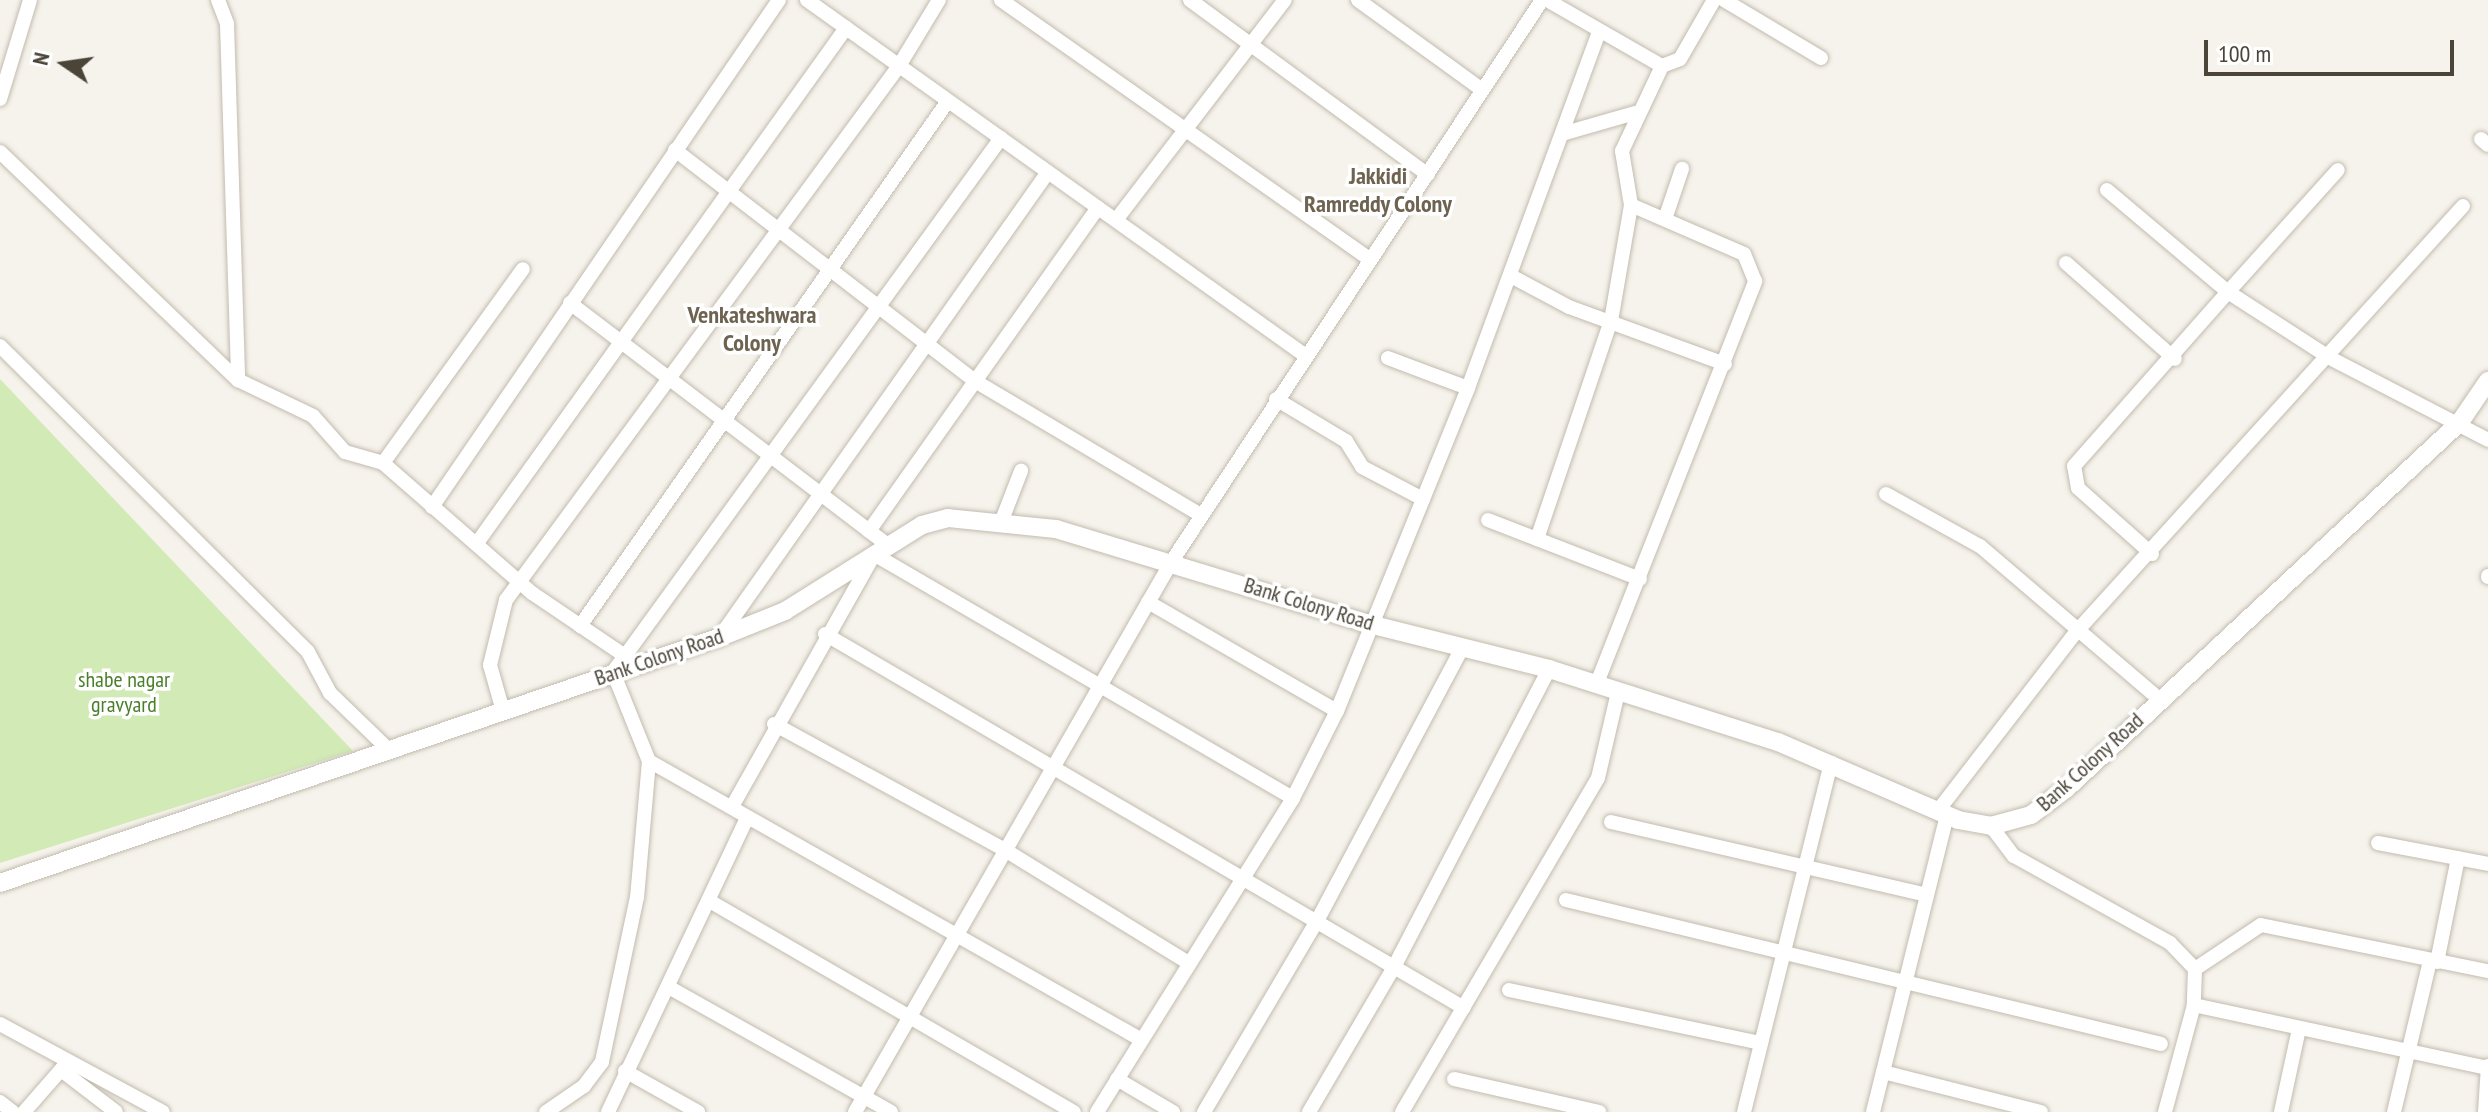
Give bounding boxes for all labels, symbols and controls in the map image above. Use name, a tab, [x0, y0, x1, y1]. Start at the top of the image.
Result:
north arrow	[24, 24, 104, 104]
scale bar	[2208, 24, 2458, 74]
text: 100 m	[2218, 38, 2271, 69]
text: N	[26, 50, 56, 68]
district label: Jakkidi Ramreddy Colony	[1304, 162, 1452, 218]
district label: Venkateshwara Colony	[688, 301, 816, 357]
street label: Bank Colony Road	[1240, 572, 1378, 636]
street label: Bank Colony Road	[591, 622, 727, 692]
park label: shabe nagar gravyard	[78, 666, 170, 718]
street label: Bank Colony Road	[2031, 707, 2149, 817]

